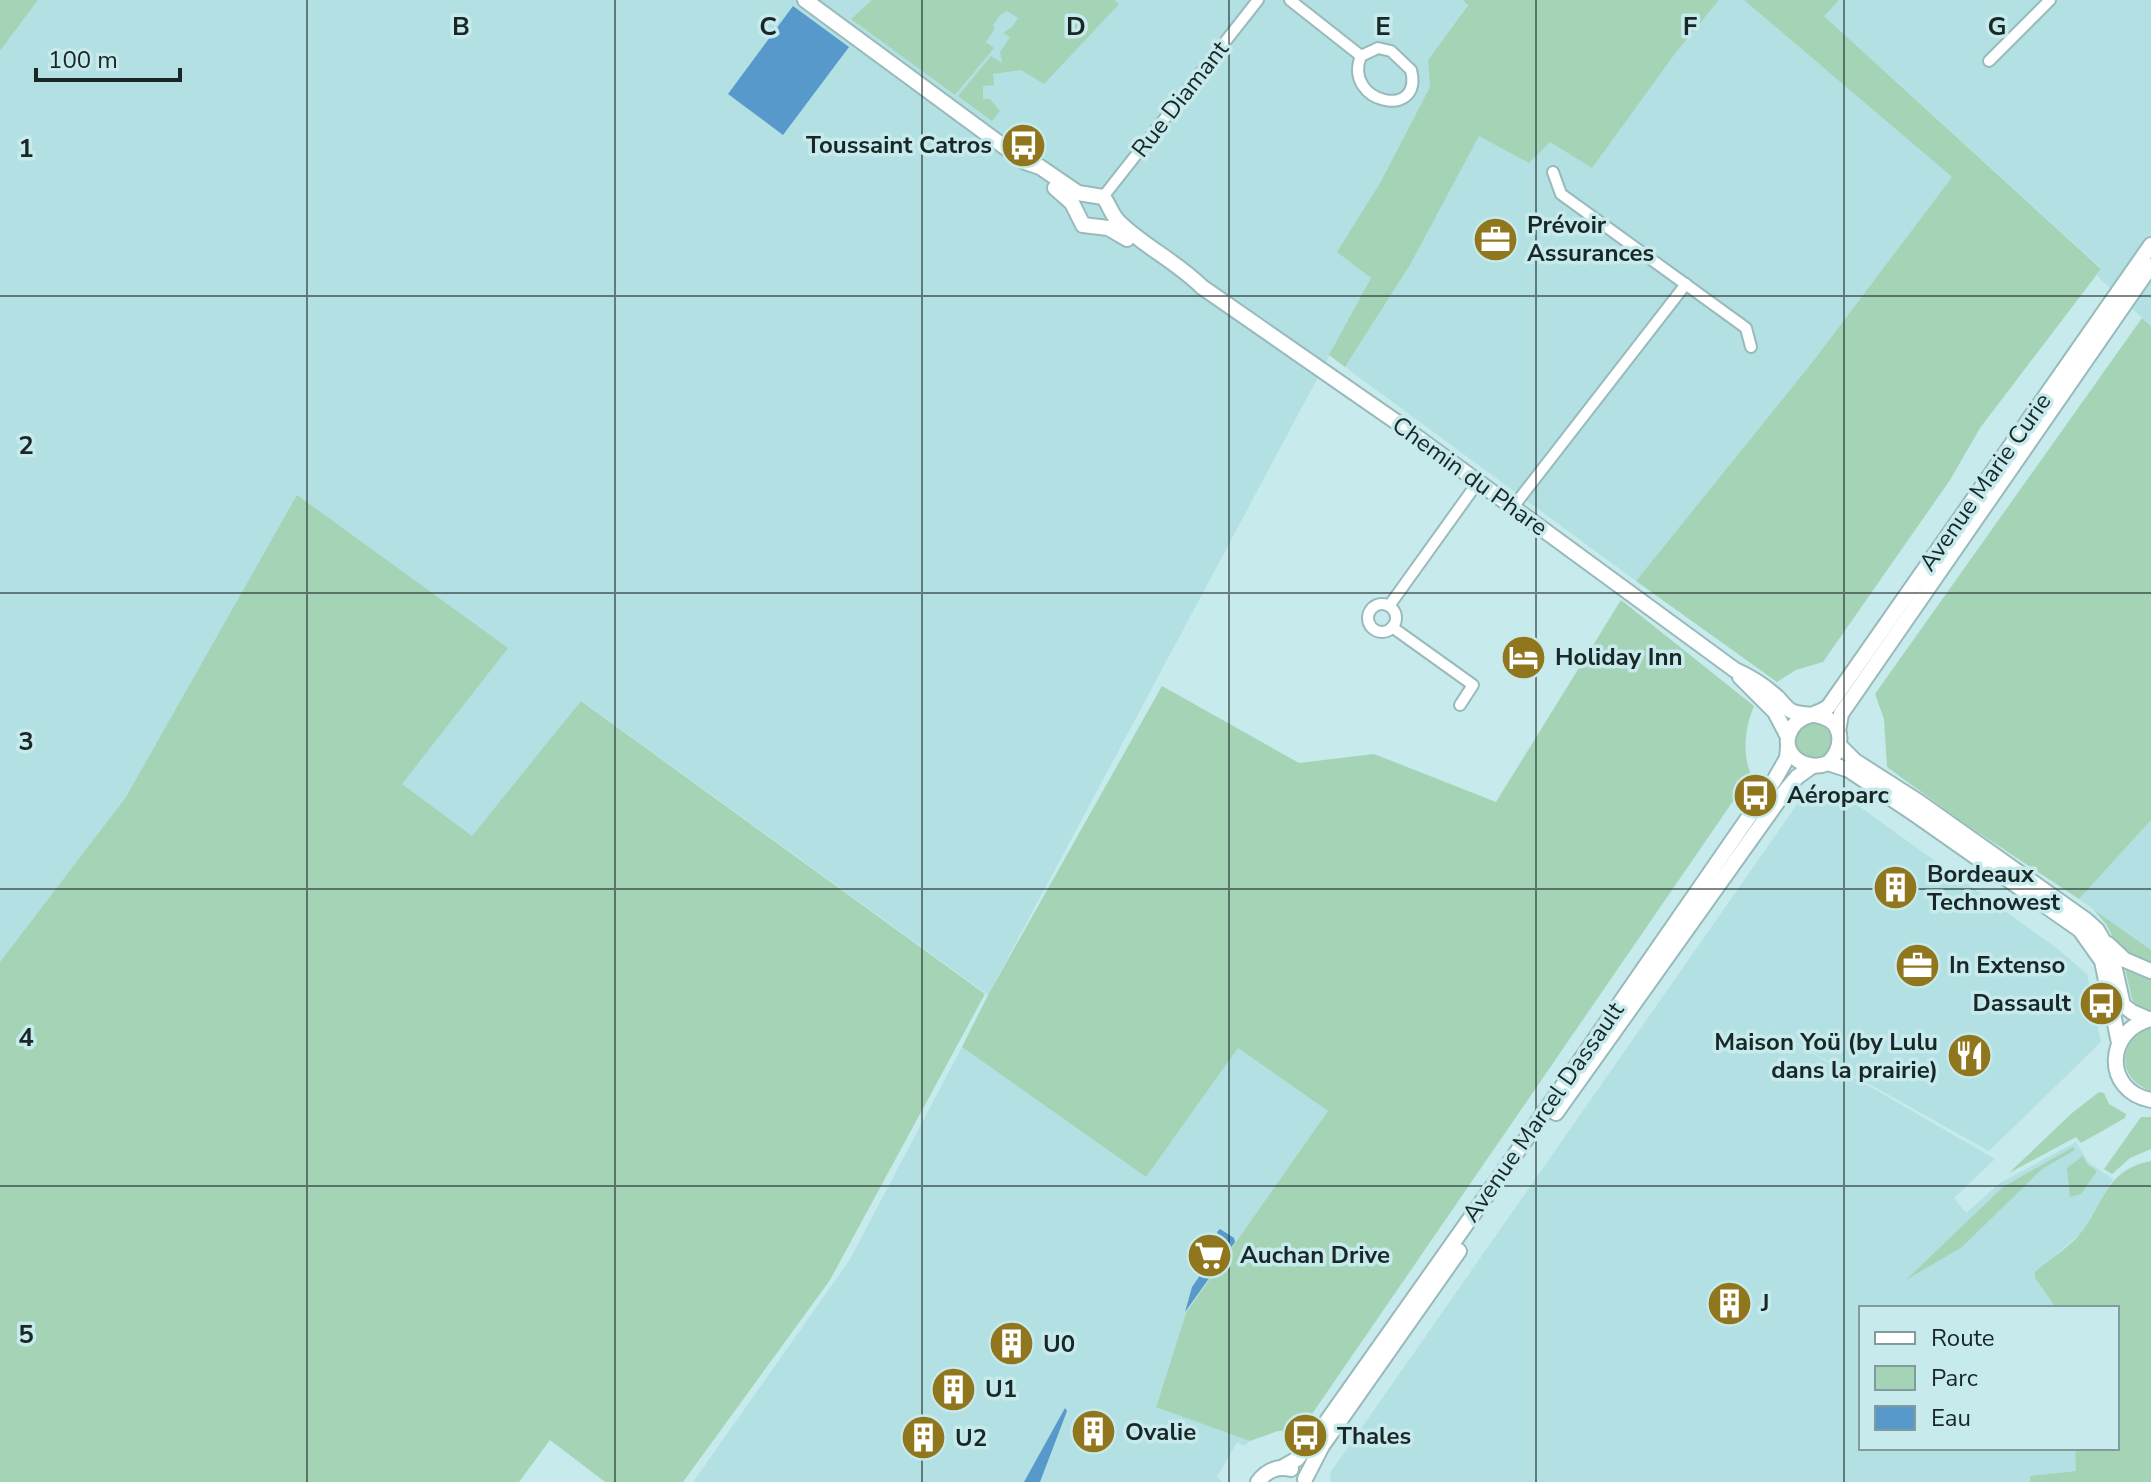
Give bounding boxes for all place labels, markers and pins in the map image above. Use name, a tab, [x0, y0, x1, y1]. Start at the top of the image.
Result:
bus stop icon: Toussaint Catros	[999, 121, 1047, 169]
place label: Toussaint Catros	[806, 129, 992, 161]
place label: Prévoir Assurances	[1527, 209, 1654, 269]
office icon: Prévoir Assurances	[1472, 215, 1520, 263]
hotel icon: Holiday Inn	[1500, 633, 1548, 681]
place label: Holiday Inn	[1555, 641, 1683, 673]
bus stop icon: Aéroparc	[1732, 771, 1780, 819]
place label: Aéroparc	[1787, 779, 1890, 811]
place label: Bordeaux Technowest	[1927, 858, 2061, 918]
building icon: Bordeaux Technowest	[1872, 864, 1920, 912]
office icon: In Extenso	[1894, 941, 1942, 989]
place label: In Extenso	[1949, 949, 2065, 981]
bus stop icon: Dassault	[2078, 979, 2126, 1027]
place label: Dassault	[1973, 987, 2072, 1019]
place label: Maison Yoü (by Lulu dans la prairie)	[1714, 1026, 1938, 1086]
restaurant icon: Maison Yoü (by Lulu dans la prairie)	[1945, 1032, 1993, 1080]
supermarket icon: Auchan Drive	[1185, 1231, 1233, 1279]
place label: Auchan Drive	[1240, 1239, 1390, 1271]
building icon: J	[1706, 1279, 1754, 1327]
place label: J	[1760, 1287, 1770, 1319]
building icon: U0	[988, 1320, 1036, 1368]
place label: U0	[1043, 1328, 1075, 1360]
building icon: U1	[930, 1365, 978, 1413]
place label: U1	[985, 1373, 1017, 1405]
building icon: Ovalie	[1070, 1408, 1118, 1456]
bus stop icon: Thales	[1282, 1412, 1330, 1460]
building icon: U2	[900, 1414, 948, 1462]
place label: Ovalie	[1125, 1416, 1196, 1448]
place label: Thales	[1337, 1420, 1411, 1452]
place label: U2	[955, 1422, 987, 1454]

